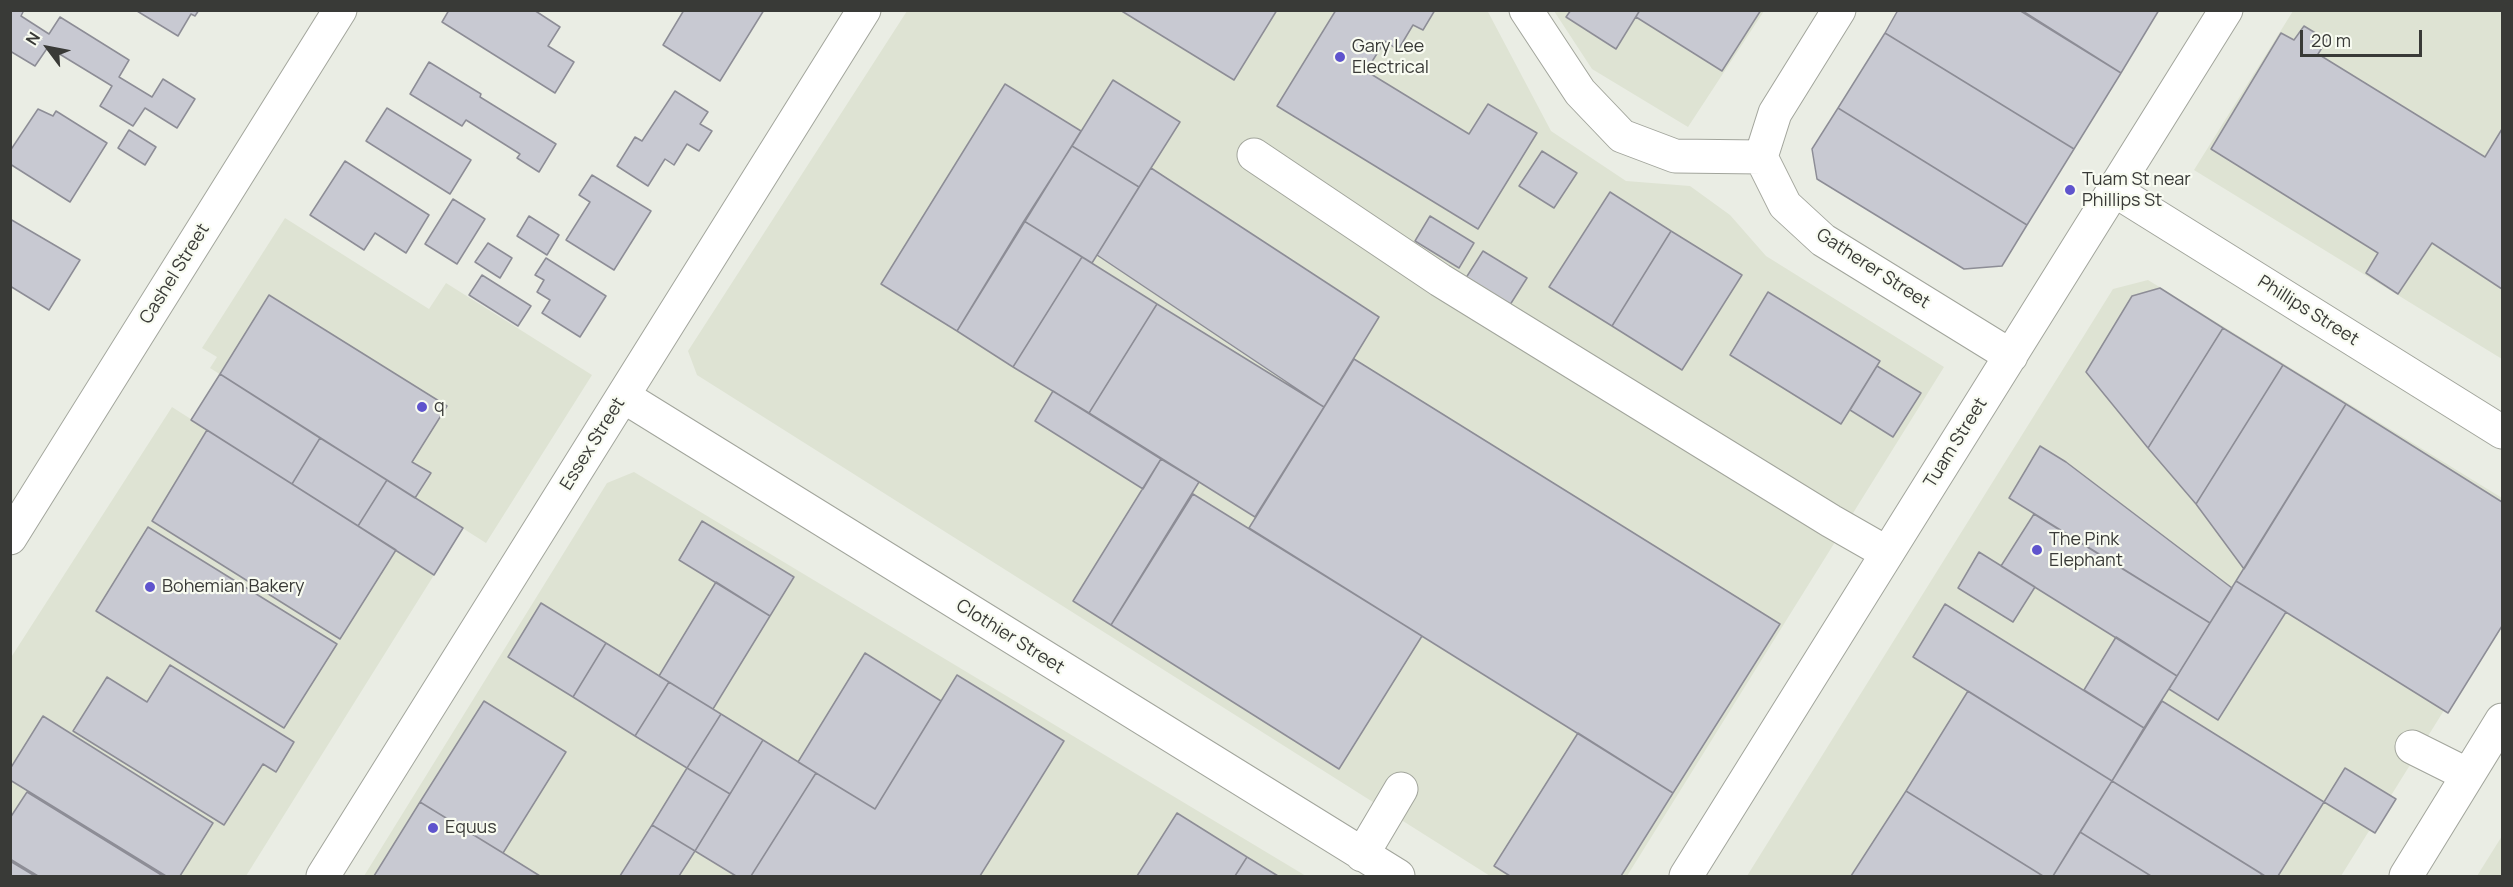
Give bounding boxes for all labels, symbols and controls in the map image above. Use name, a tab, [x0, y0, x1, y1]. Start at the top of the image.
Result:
north arrow	[18, 18, 78, 78]
scale bar	[2303, 18, 2424, 56]
text: N	[20, 28, 45, 49]
text: 20 m	[2311, 28, 2351, 52]
place label: Gary Lee Electrical	[1352, 36, 1429, 78]
marker: Gary Lee Electrical	[1333, 50, 1347, 64]
place label: Tuam St near Phillips St	[2082, 169, 2191, 212]
marker: Tuam St near Phillips St	[2063, 183, 2077, 197]
street label: Cashel Street	[136, 220, 214, 328]
street label: Gatherer Street	[1812, 224, 1934, 314]
street label: Phillips Street	[2254, 271, 2362, 351]
street label: Essex Street	[556, 394, 630, 494]
street label: Tuam Street	[1920, 394, 1992, 492]
place label: q	[434, 396, 445, 418]
marker: q	[415, 400, 429, 414]
place label: The Pink Elephant	[2049, 529, 2123, 572]
marker: The Pink Elephant	[2030, 543, 2044, 557]
place label: Bohemian Bakery	[162, 576, 305, 598]
marker: Bohemian Bakery	[143, 580, 157, 594]
street label: Clothier Street	[952, 595, 1068, 679]
place label: Equus	[445, 817, 497, 839]
marker: Equus	[426, 821, 440, 835]

